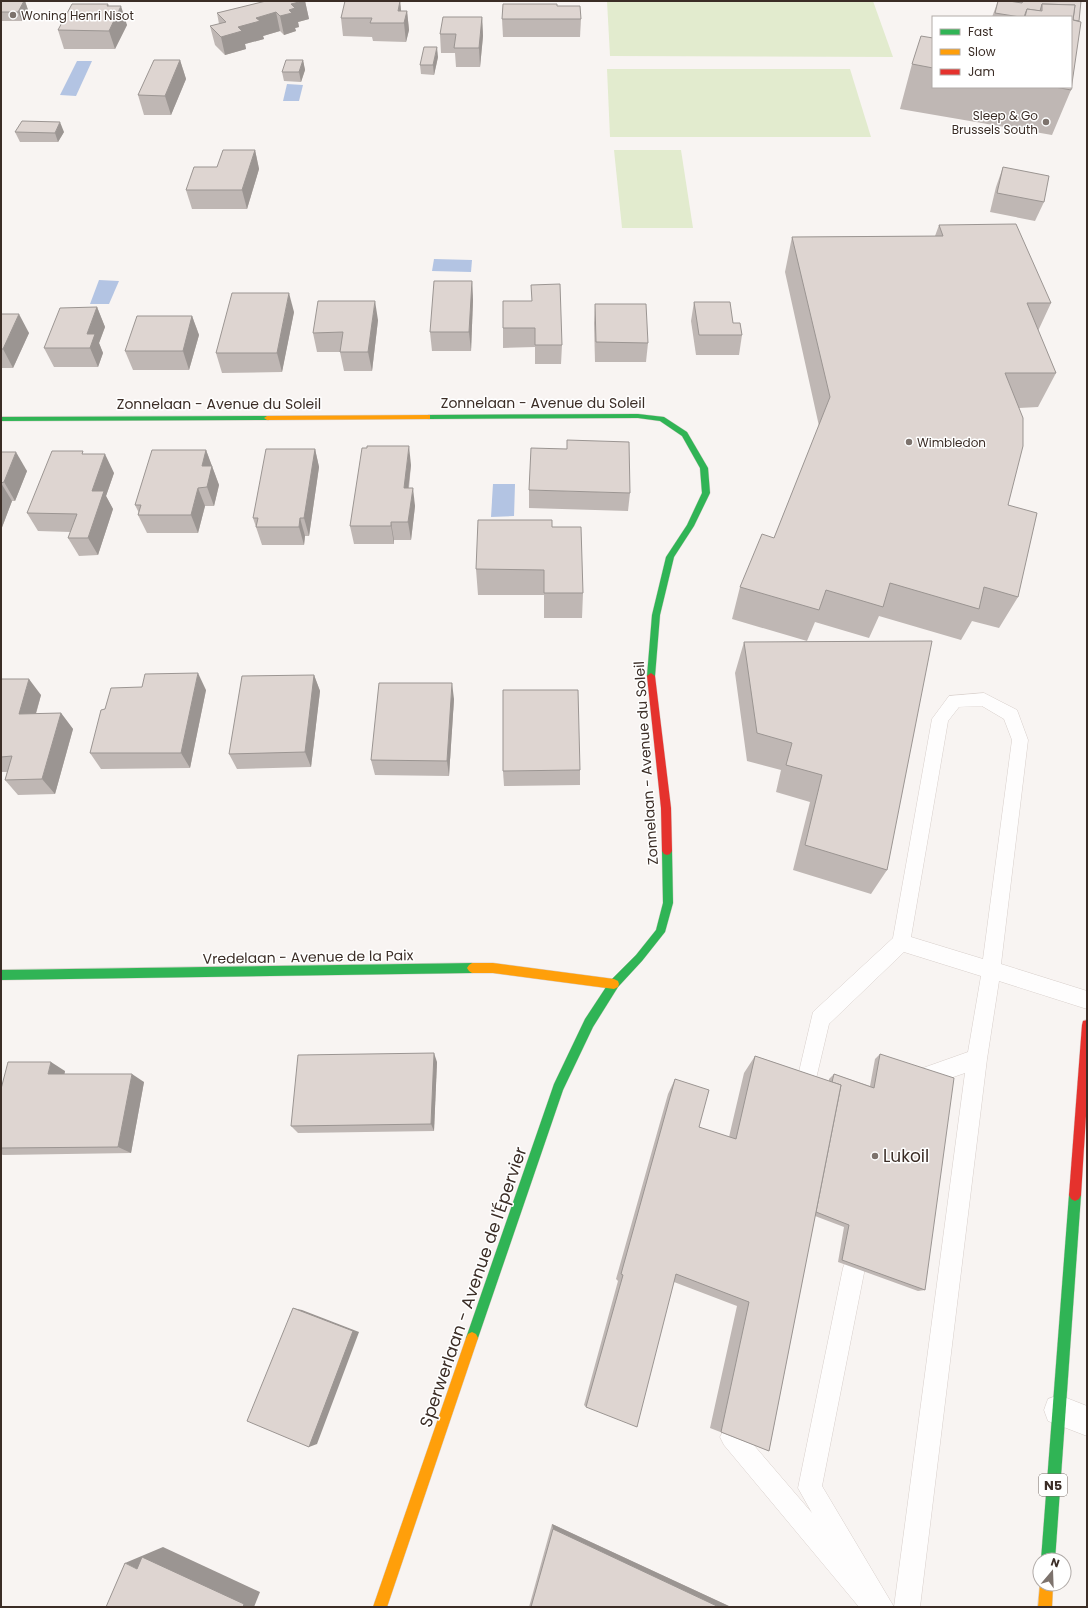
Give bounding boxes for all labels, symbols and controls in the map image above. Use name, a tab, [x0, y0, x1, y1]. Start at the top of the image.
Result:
place label: Woning Henri Nisot	[21, 7, 134, 24]
marker: Woning Henri Nisot	[8, 10, 18, 20]
legend	[932, 16, 1072, 88]
text: Fast	[968, 23, 993, 40]
text: Slow	[968, 43, 996, 60]
text: Jam	[968, 63, 995, 80]
place label: Sleep & Go Brussels South	[952, 107, 1038, 138]
marker: Sleep & Go Brussels South	[1041, 117, 1051, 127]
street label: Zonnelaan - Avenue du Soleil	[441, 393, 645, 413]
street label: Zonnelaan - Avenue du Soleil	[117, 394, 321, 414]
place label: Wimbledon	[917, 434, 986, 451]
marker: Wimbledon	[904, 437, 914, 447]
street label: Zonnelaan - Avenue du Soleil	[629, 660, 663, 866]
street label: Vredelaan - Avenue de la Paix	[203, 945, 414, 969]
street label: Sperwerlaan - Avenue de l'Épervier	[414, 1144, 532, 1430]
place label: Lukoil	[883, 1144, 929, 1168]
marker: Lukoil	[870, 1151, 880, 1161]
road number: N5	[1039, 1474, 1067, 1496]
north arrow	[1032, 1552, 1072, 1592]
text: N	[1049, 1554, 1062, 1571]

